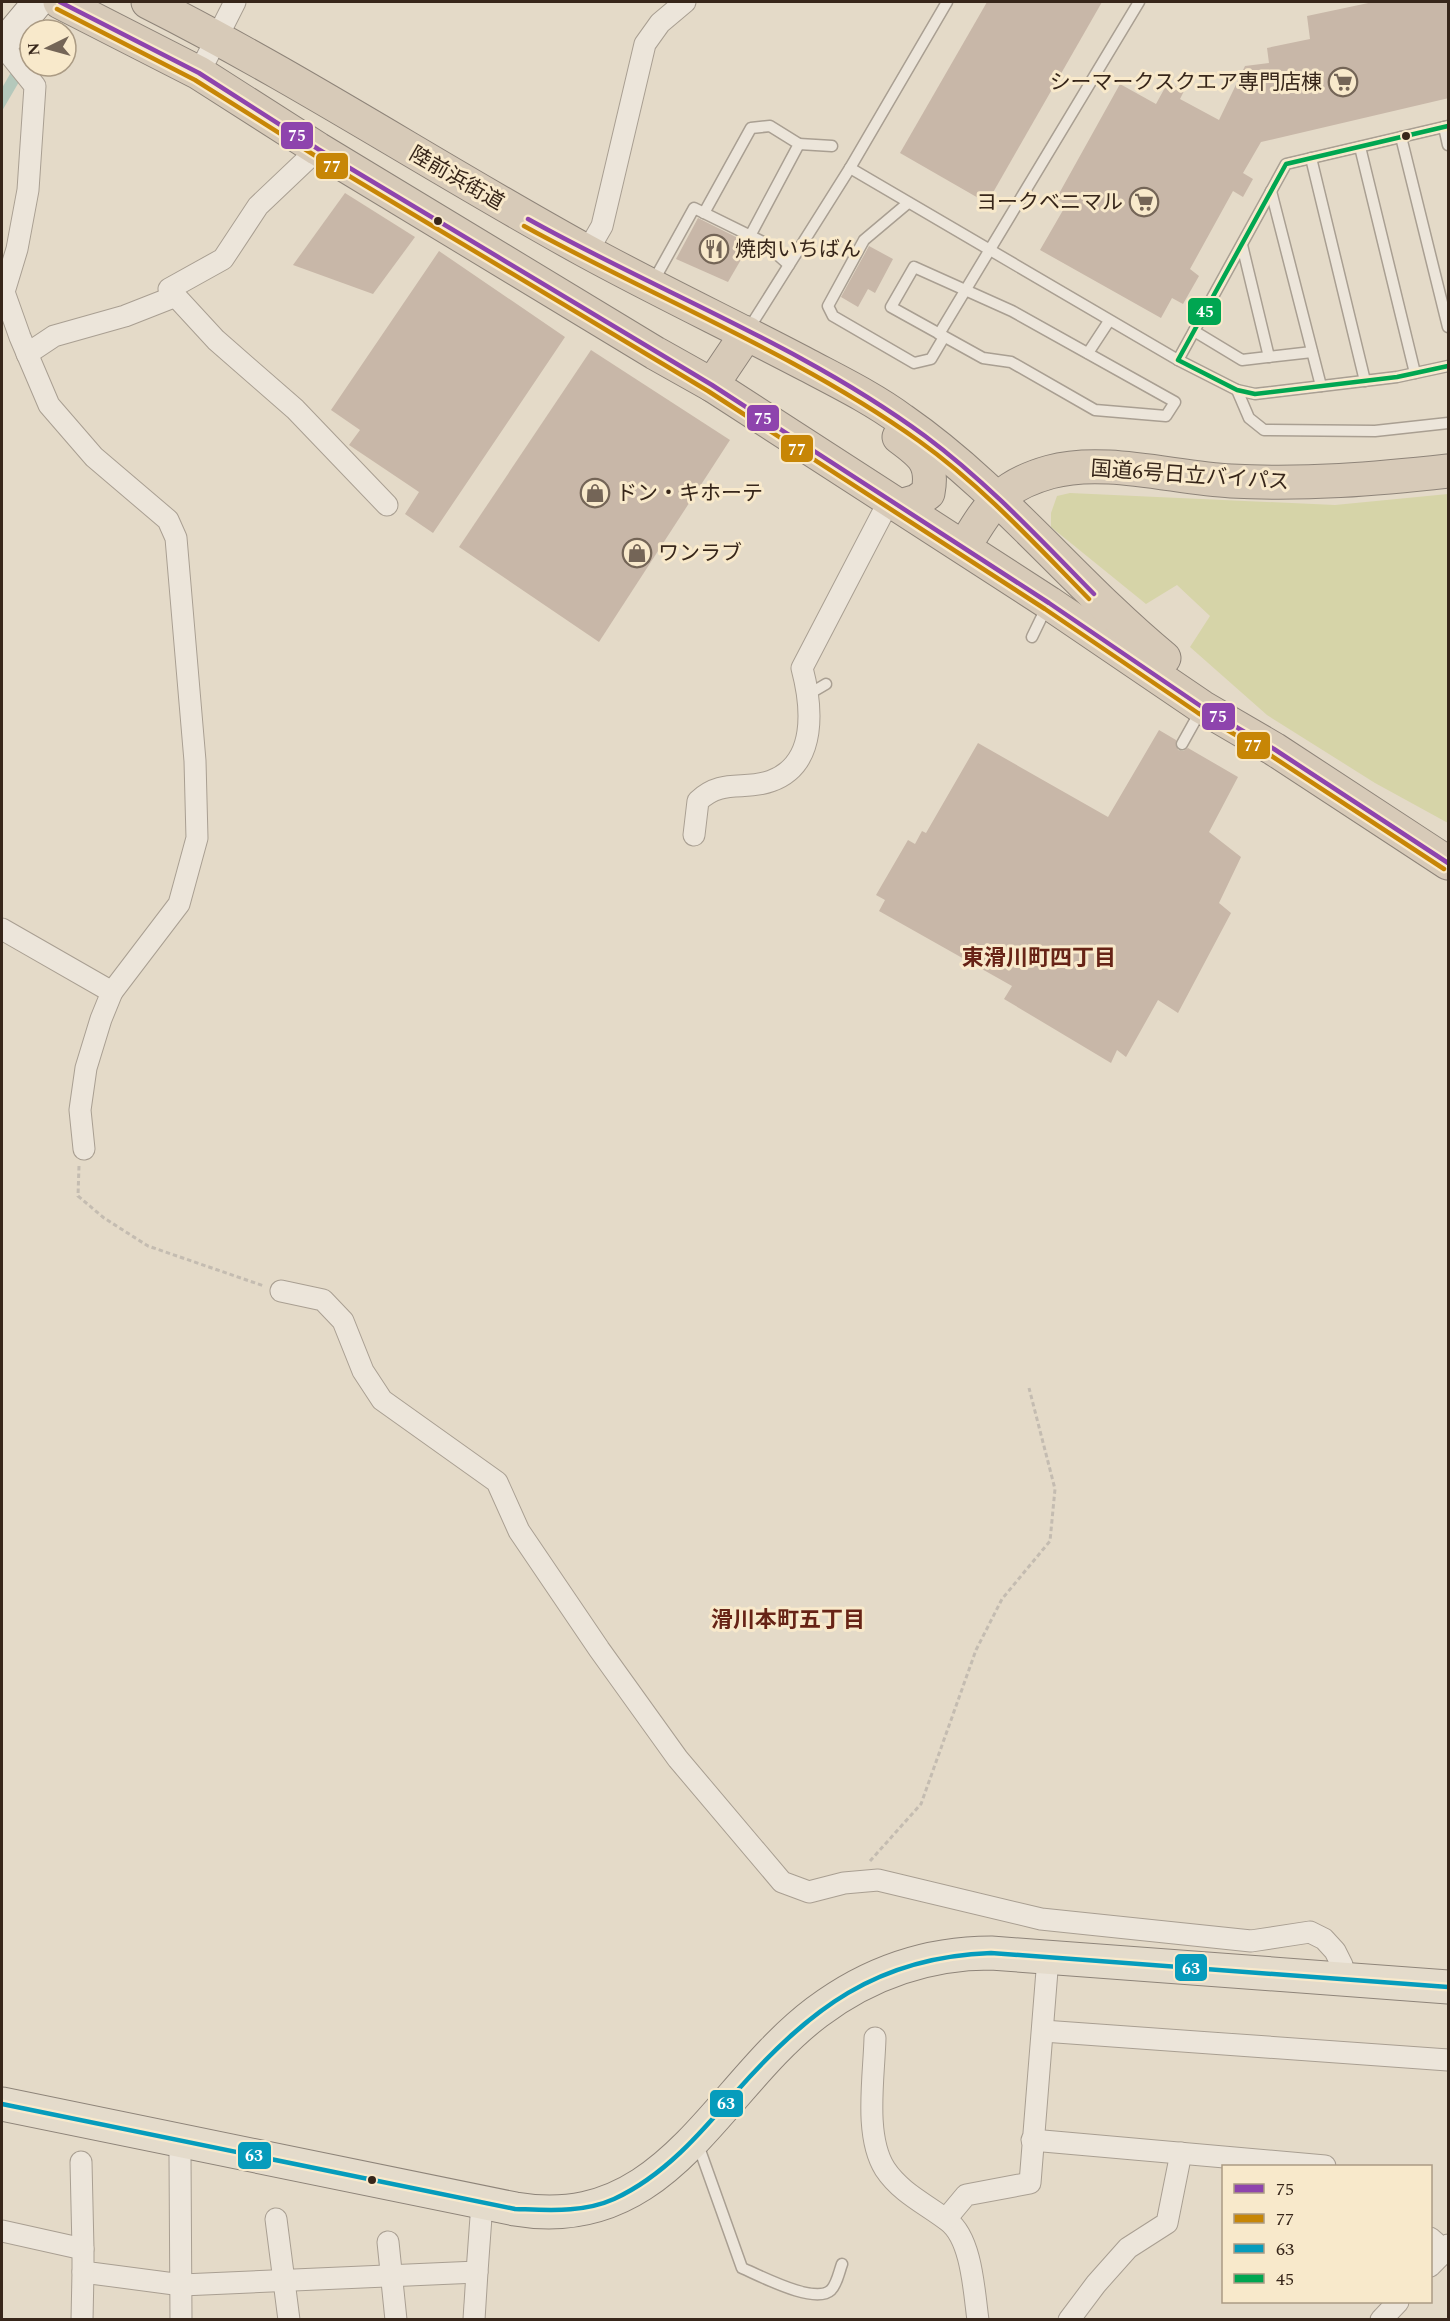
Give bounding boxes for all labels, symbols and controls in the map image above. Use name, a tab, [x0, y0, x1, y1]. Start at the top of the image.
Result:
north arrow	[18, 18, 78, 78]
text: N	[22, 42, 47, 57]
supermarket icon: シーマークスクエア専門店棟	[1327, 66, 1359, 98]
place label: シーマークスクエア専門店棟	[1050, 67, 1322, 99]
line badge: 75	[280, 121, 314, 150]
text: 75	[288, 124, 306, 148]
unlabelled marker	[1400, 130, 1412, 142]
street label: 陸前浜街道	[403, 139, 510, 219]
line badge: 77	[315, 152, 349, 180]
text: 77	[323, 155, 341, 179]
supermarket icon: ヨークベニマル	[1128, 186, 1160, 218]
place label: ヨークベニマル	[976, 187, 1123, 219]
unlabelled marker	[432, 215, 444, 227]
restaurant icon: 焼肉いちばん	[698, 233, 730, 265]
place label: 焼肉いちばん	[735, 234, 861, 266]
line badge: 45	[1187, 297, 1222, 326]
text: 45	[1196, 300, 1214, 324]
line badge: 75	[746, 404, 780, 432]
text: 75	[754, 407, 772, 431]
line badge: 77	[780, 434, 814, 463]
text: 77	[788, 438, 806, 462]
street label: 国道6号日立バイパス	[1090, 453, 1290, 499]
shop icon: ドン・キホーテ	[579, 477, 611, 509]
place label: ドン・キホーテ	[616, 478, 763, 510]
shop icon: ワンラブ	[621, 537, 653, 569]
place label: ワンラブ	[658, 538, 742, 570]
line badge: 75	[1201, 702, 1236, 731]
text: 75	[1209, 705, 1227, 729]
line badge: 77	[1236, 731, 1271, 760]
text: 77	[1244, 734, 1262, 758]
district label: 東滑川町四丁目	[962, 942, 1116, 975]
district label: 滑川本町五丁目	[711, 1604, 865, 1637]
line badge: 63	[1174, 1953, 1208, 1982]
text: 63	[1182, 1957, 1200, 1981]
line badge: 63	[709, 2089, 744, 2118]
text: 63	[717, 2092, 735, 2116]
line badge: 63	[237, 2141, 272, 2170]
text: 63	[245, 2144, 263, 2168]
legend	[1222, 2165, 1432, 2303]
unlabelled marker	[366, 2174, 378, 2186]
text: 75	[1276, 2176, 1294, 2203]
text: 77	[1276, 2206, 1294, 2233]
text: 63	[1276, 2236, 1294, 2263]
text: 45	[1276, 2266, 1294, 2293]

